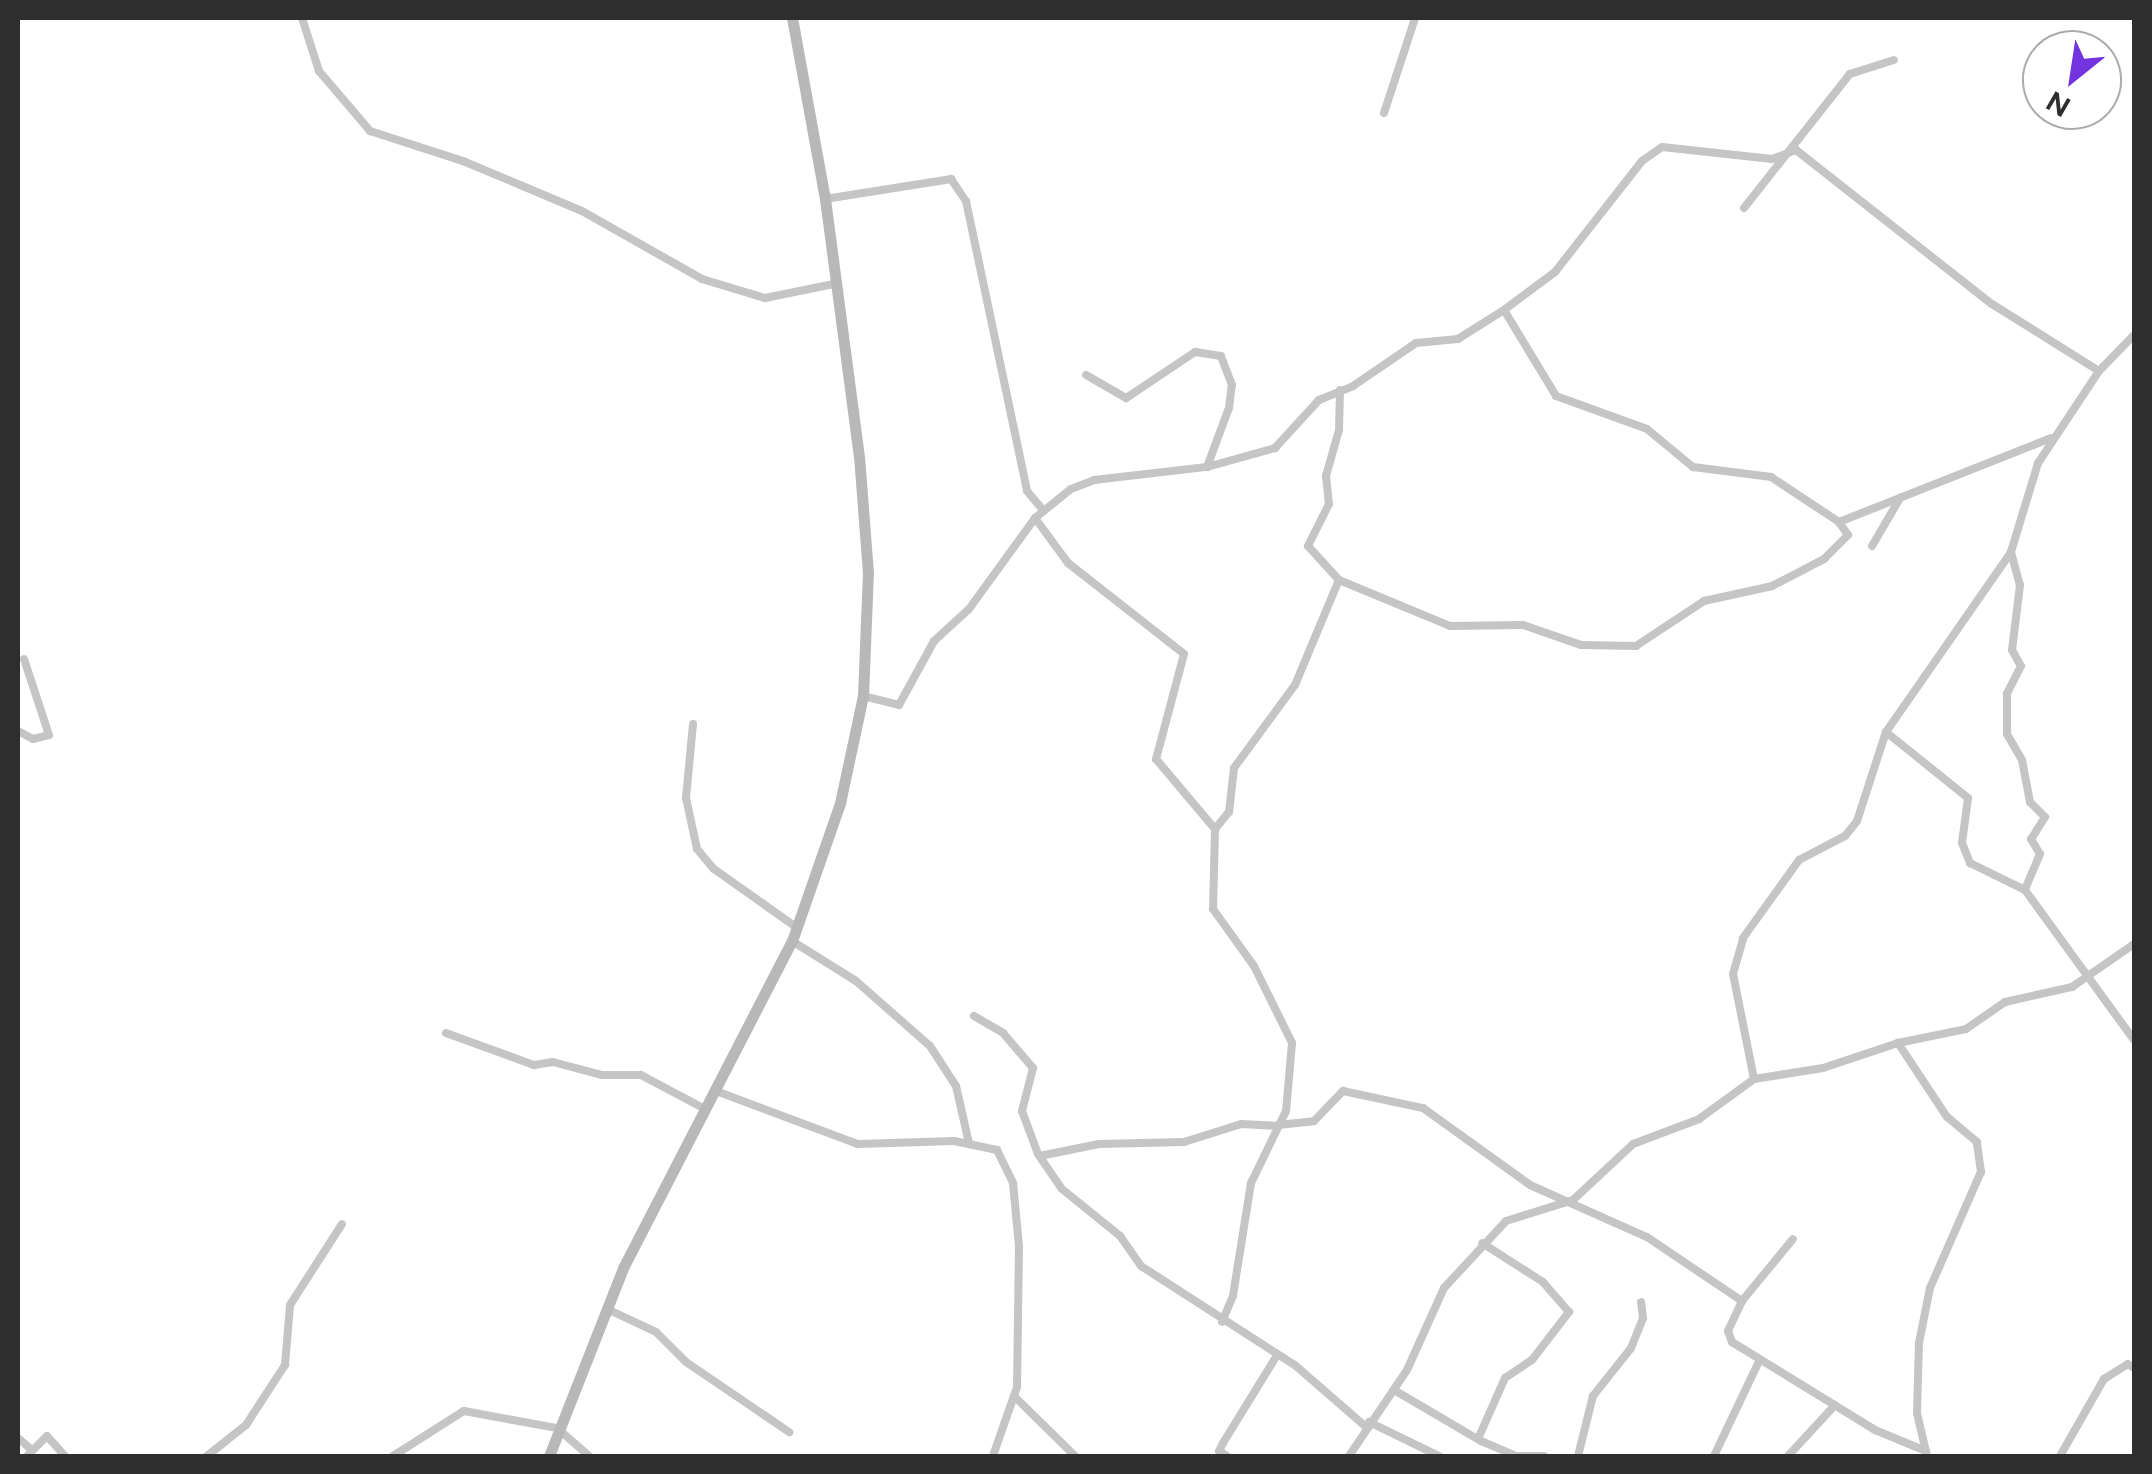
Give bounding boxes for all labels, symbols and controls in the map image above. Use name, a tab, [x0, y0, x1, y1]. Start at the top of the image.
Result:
north arrow	[2022, 30, 2122, 130]
text: N	[2040, 84, 2076, 124]

